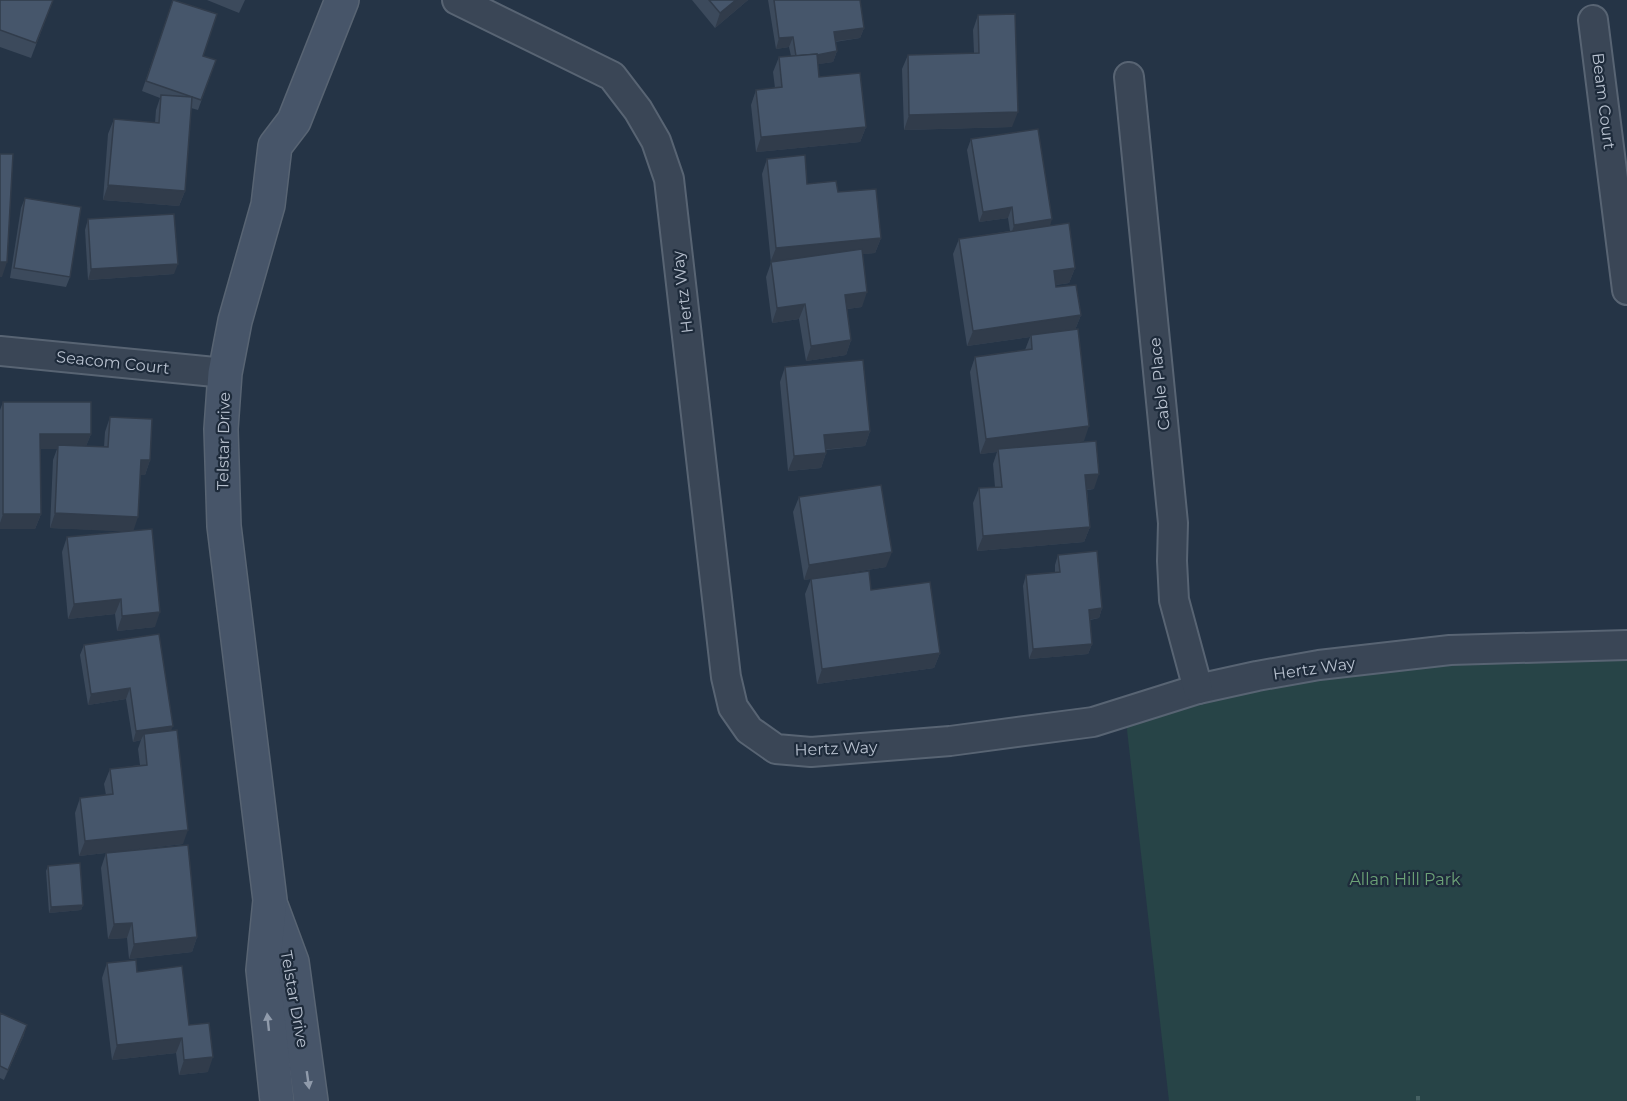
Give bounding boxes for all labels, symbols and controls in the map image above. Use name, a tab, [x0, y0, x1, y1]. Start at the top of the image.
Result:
street label: Beam Court	[1588, 52, 1619, 151]
street label: Hertz Way	[668, 249, 697, 334]
street label: Cable Place	[1145, 336, 1174, 431]
street label: Seacom Court	[55, 347, 171, 378]
street label: Telstar Drive	[213, 392, 234, 490]
street label: Hertz Way	[1272, 653, 1357, 684]
street label: Hertz Way	[794, 738, 878, 759]
park label: Allan Hill Park	[1349, 870, 1461, 889]
street label: Telstar Drive	[277, 949, 312, 1049]
one-way arrow	[264, 1012, 273, 1031]
one-way arrow	[303, 1070, 313, 1089]

